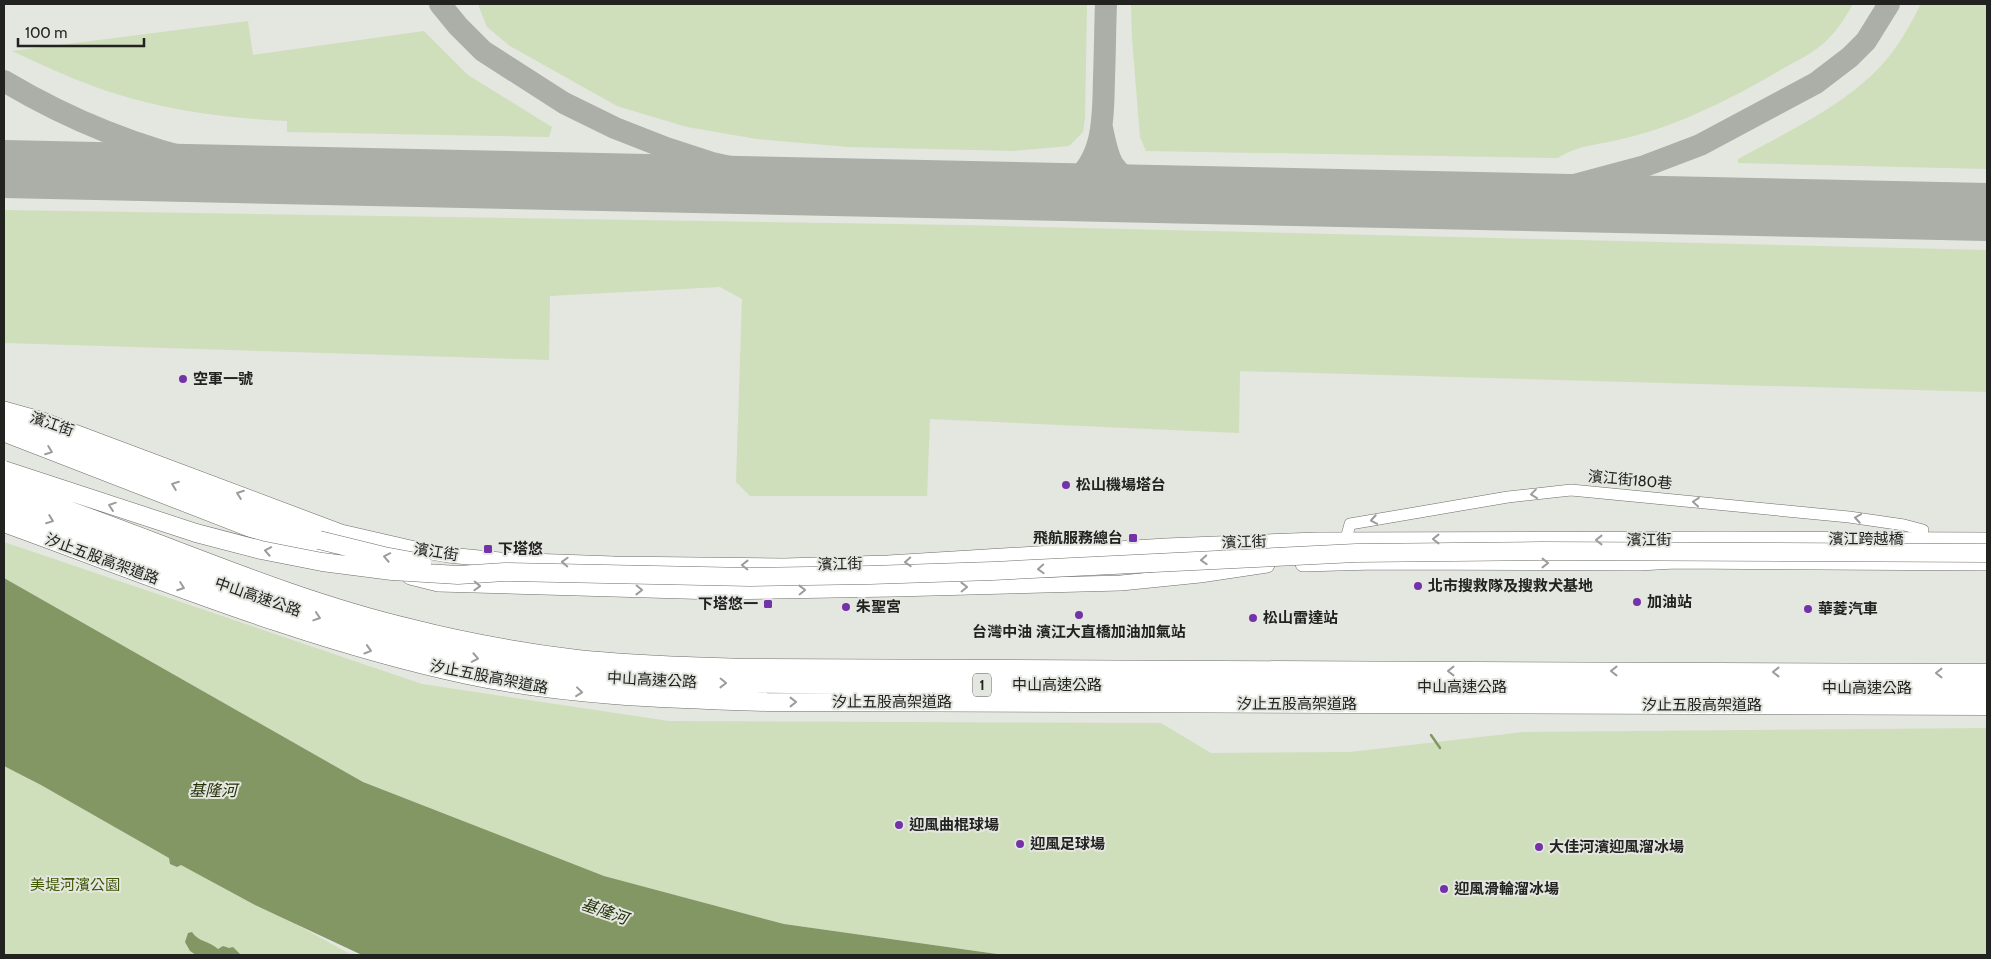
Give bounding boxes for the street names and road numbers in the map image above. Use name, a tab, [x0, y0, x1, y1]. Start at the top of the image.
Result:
street label: 濱江街	[28, 408, 76, 440]
street label: 濱江街180巷	[1587, 467, 1673, 493]
street label: 汐止五股高架道路	[43, 530, 161, 588]
street label: 濱江跨越橋	[1828, 530, 1904, 548]
street label: 濱江街	[1626, 531, 1672, 549]
street label: 濱江街	[1221, 532, 1267, 552]
street label: 濱江街	[412, 540, 460, 564]
street label: 濱江街	[817, 555, 863, 573]
street label: 中山高速公路	[213, 574, 303, 620]
street label: 汐止五股高架道路	[428, 657, 550, 697]
street label: 中山高速公路	[607, 669, 697, 691]
road number: 1	[973, 674, 991, 696]
street label: 中山高速公路	[1012, 676, 1102, 694]
street label: 中山高速公路	[1417, 678, 1507, 696]
street label: 中山高速公路	[1822, 679, 1912, 697]
street label: 汐止五股高架道路	[832, 693, 952, 711]
street label: 汐止五股高架道路	[1237, 695, 1357, 713]
street label: 汐止五股高架道路	[1642, 696, 1762, 714]

